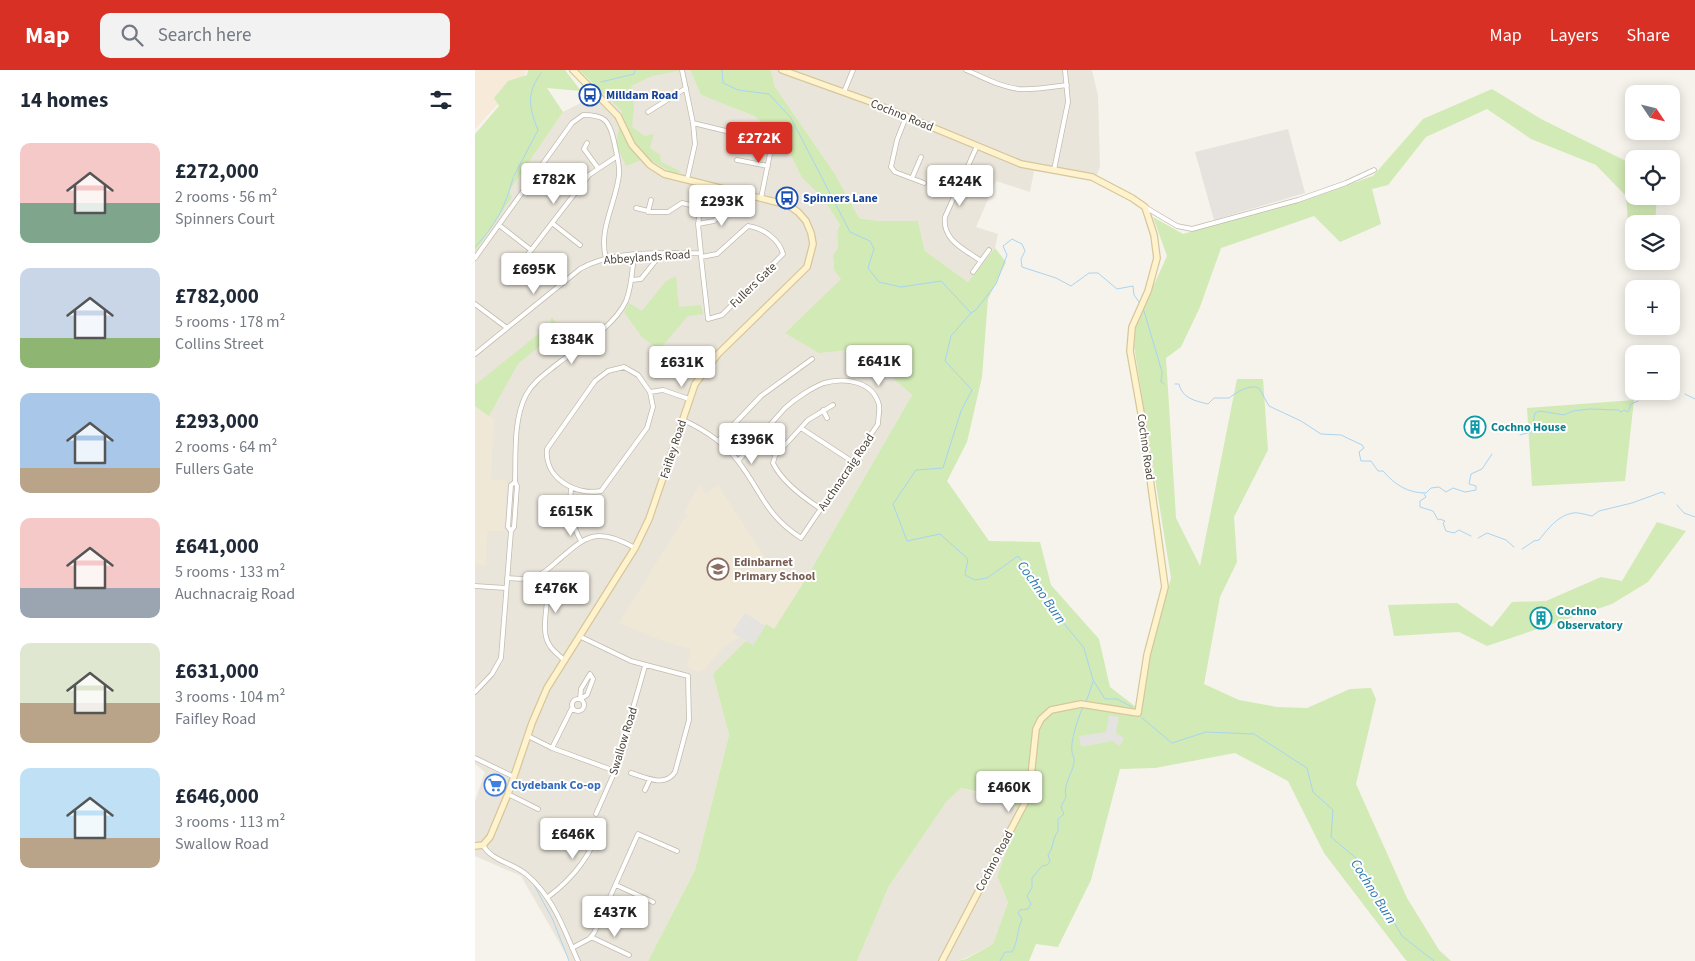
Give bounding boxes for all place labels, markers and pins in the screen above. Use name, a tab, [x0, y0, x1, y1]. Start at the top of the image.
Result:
bus stop icon: Milldam Road	[578, 83, 602, 107]
place label: Milldam Road	[606, 87, 678, 104]
pin: £272K	[724, 122, 794, 164]
pin: £782K	[519, 162, 589, 205]
pin: £424K	[925, 164, 995, 207]
pin: £293K	[687, 184, 757, 227]
bus stop icon: Spinners Lane	[775, 186, 799, 210]
place label: Spinners Lane	[803, 190, 878, 207]
pin: £695K	[499, 252, 569, 295]
pin: £384K	[537, 322, 607, 365]
pin: £641K	[844, 344, 914, 387]
pin: £631K	[647, 346, 717, 388]
building icon: Cochno House	[1463, 415, 1487, 439]
place label: Cochno House	[1491, 419, 1566, 436]
pin: £396K	[717, 422, 787, 465]
pin: £615K	[536, 494, 606, 537]
place label: Edinbarnet Primary School	[734, 554, 816, 585]
school or university icon: Edinbarnet Primary School	[706, 557, 730, 581]
pin: £476K	[521, 572, 591, 614]
place label: Cochno Observatory	[1557, 603, 1623, 634]
building icon: Cochno Observatory	[1529, 606, 1553, 630]
pin: £460K	[974, 770, 1044, 813]
supermarket icon: Clydebank Co-op	[483, 773, 507, 797]
place label: Clydebank Co-op	[511, 777, 601, 794]
pin: £646K	[538, 818, 608, 860]
pin: £437K	[580, 896, 650, 938]

